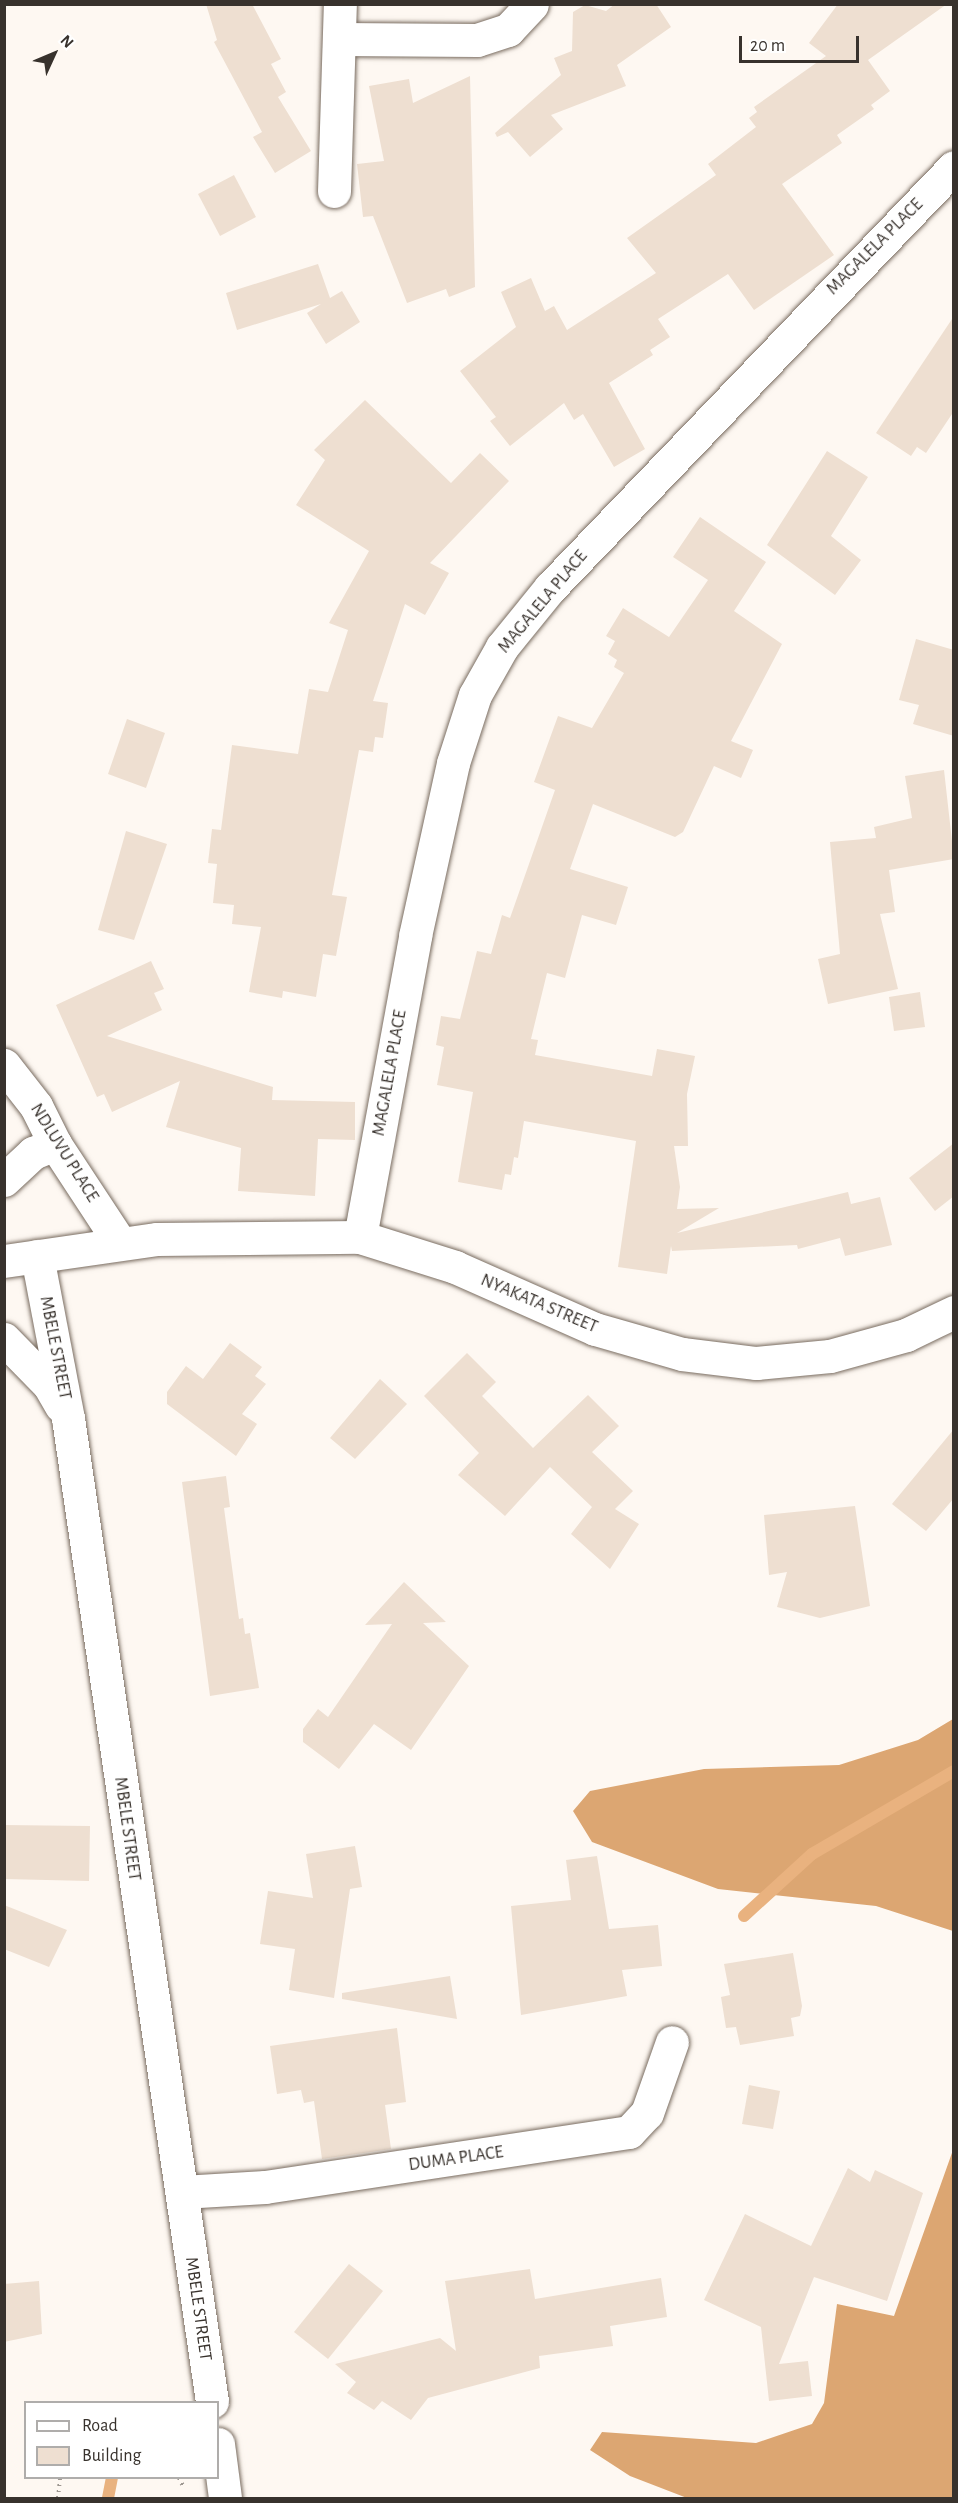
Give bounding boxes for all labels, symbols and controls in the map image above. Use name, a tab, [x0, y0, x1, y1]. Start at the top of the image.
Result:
north arrow	[24, 24, 84, 84]
scale bar	[742, 24, 862, 62]
text: N	[57, 32, 77, 51]
text: 20 m	[750, 37, 785, 55]
street label: MAGALELA PLACE	[822, 194, 928, 300]
street label: MAGALELA PLACE	[494, 546, 592, 658]
street label: MAGALELA PLACE	[368, 1008, 412, 1138]
street label: NDLUVU PLACE	[25, 1100, 103, 1206]
street label: NYAKATA STREET	[477, 1270, 601, 1338]
street label: MBELE STREET	[34, 1294, 76, 1402]
street label: MBELE STREET	[109, 1776, 145, 1882]
street label: DUMA PLACE	[407, 2142, 505, 2176]
street label: MBELE STREET	[180, 2256, 216, 2362]
legend	[24, 2401, 219, 2479]
text: Road	[82, 2417, 118, 2435]
text: Building	[82, 2447, 141, 2465]

